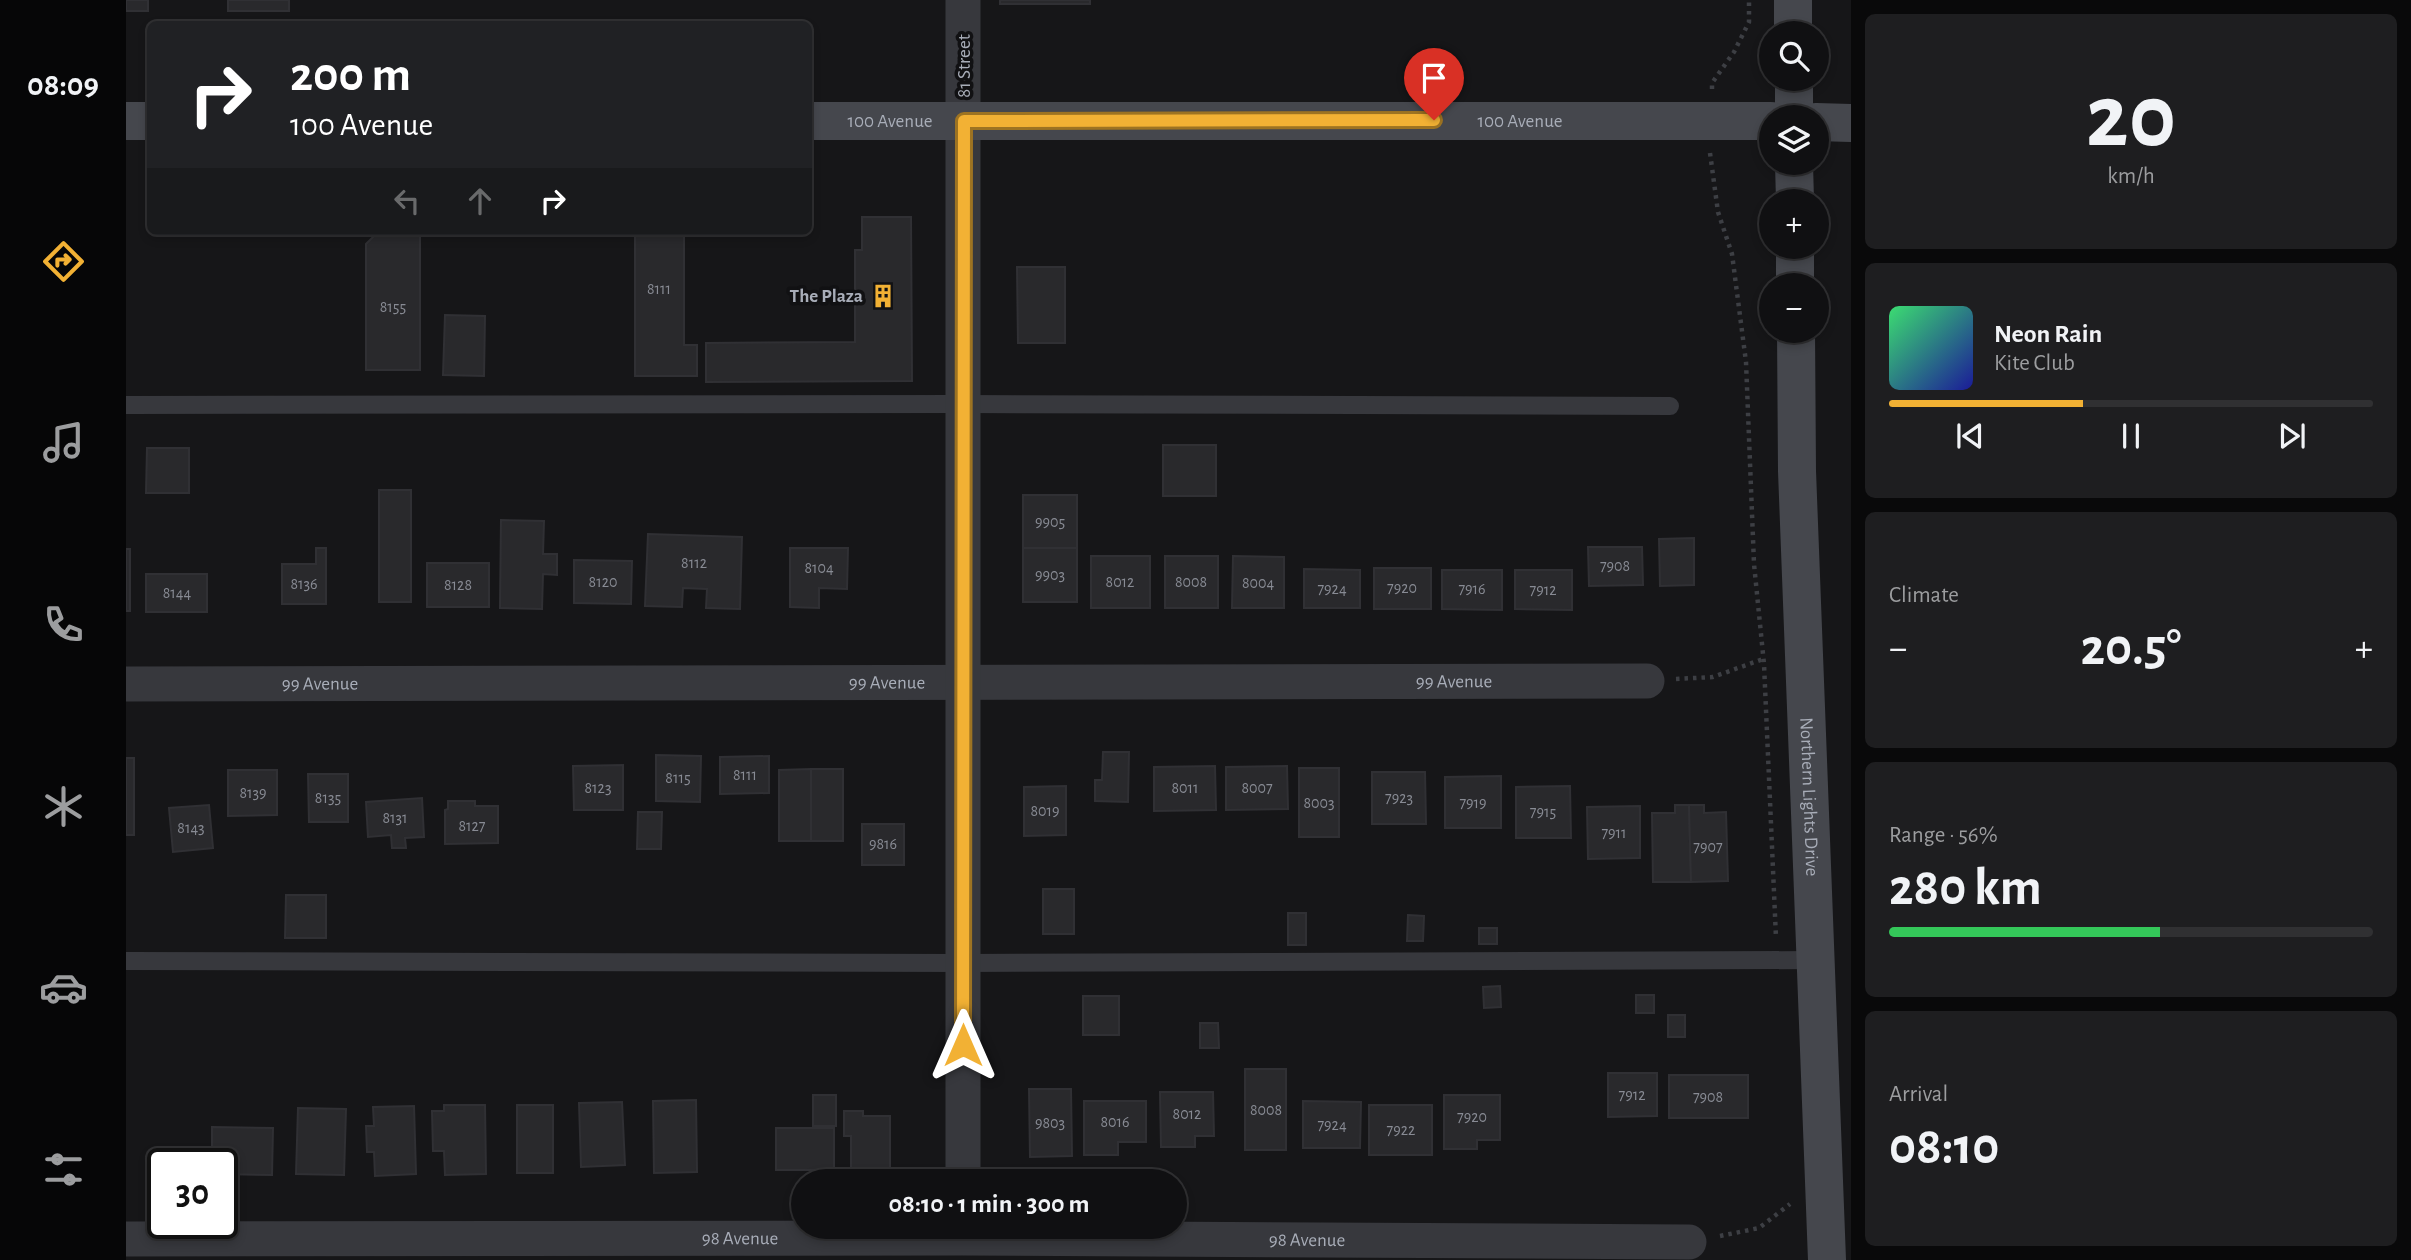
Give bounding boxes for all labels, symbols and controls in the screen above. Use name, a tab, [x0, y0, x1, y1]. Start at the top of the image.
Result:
map controls	[1759, 21, 1829, 343]
button: search	[1759, 21, 1829, 91]
street label: 81 Street	[955, 34, 974, 98]
pin	[1404, 48, 1464, 120]
icon: right	[175, 49, 266, 140]
text: 200 m	[290, 51, 411, 100]
icon: arrive	[1415, 59, 1453, 97]
text: 08:09	[27, 69, 99, 101]
text: 20	[2086, 72, 2176, 163]
button: layers	[1759, 105, 1829, 175]
text: 100 Avenue	[290, 109, 433, 141]
street label: 100 Avenue	[847, 112, 933, 131]
street label: 100 Avenue	[1477, 112, 1563, 131]
text: km/h	[2107, 165, 2155, 188]
icon: left	[388, 182, 426, 220]
icon: ahead	[461, 182, 499, 220]
icon: right	[534, 182, 572, 220]
button: +	[1759, 189, 1829, 259]
icon: directions	[39, 237, 88, 286]
button: −	[1759, 273, 1829, 343]
house number: 8111	[647, 281, 671, 297]
building icon: The Plaza	[869, 282, 897, 310]
place label: The Plaza	[790, 287, 863, 306]
house number: 8155	[380, 299, 406, 315]
text: Neon Rain	[1994, 321, 2102, 347]
text: Kite Club	[1994, 352, 2075, 375]
icon: previous	[1951, 417, 1989, 455]
icon: pause	[2112, 417, 2150, 455]
icon: next	[2273, 417, 2311, 455]
icon: music	[39, 418, 88, 467]
house number: 9905	[1035, 514, 1065, 530]
house number: 8112	[681, 555, 707, 571]
house number: 7908	[1600, 558, 1630, 574]
house number: 8104	[804, 560, 834, 576]
house number: 9903	[1035, 567, 1065, 583]
house number: 8120	[589, 574, 617, 590]
house number: 8012	[1106, 574, 1134, 590]
house number: 8008	[1175, 574, 1207, 590]
house number: 8004	[1242, 575, 1274, 591]
house number: 8136	[290, 576, 318, 592]
house number: 8128	[444, 577, 472, 593]
house number: 7920	[1387, 580, 1417, 596]
house number: 7924	[1317, 581, 1347, 597]
house number: 7916	[1458, 581, 1486, 597]
house number: 7912	[1530, 582, 1556, 598]
text: Climate	[1889, 584, 1959, 607]
house number: 8144	[163, 585, 192, 601]
icon: phone	[39, 600, 88, 649]
text: 20.5°	[2080, 622, 2182, 674]
text: −	[1889, 630, 1907, 668]
text: +	[2355, 630, 2373, 668]
street label: 99 Avenue	[1416, 672, 1492, 691]
street label: 99 Avenue	[849, 673, 925, 692]
street label: 99 Avenue	[282, 674, 358, 693]
street label: Northern Lights Drive	[1797, 717, 1822, 877]
house number: 8111	[733, 767, 757, 783]
house number: 8115	[665, 770, 691, 786]
house number: 8123	[585, 780, 611, 796]
house number: 8011	[1171, 780, 1199, 796]
house number: 8007	[1241, 780, 1273, 796]
icon: climate	[39, 782, 88, 831]
house number: 8139	[239, 785, 267, 801]
house number: 8135	[315, 790, 341, 806]
house number: 7923	[1385, 790, 1413, 806]
house number: 8003	[1303, 795, 1335, 811]
house number: 7919	[1459, 795, 1487, 811]
house number: 8019	[1030, 803, 1060, 819]
house number: 7915	[1530, 804, 1556, 820]
house number: 8131	[382, 810, 408, 826]
house number: 8127	[458, 818, 486, 834]
house number: 8143	[177, 820, 205, 836]
text: Range · 56%	[1889, 824, 1998, 847]
house number: 7911	[1601, 825, 1627, 841]
house number: 9816	[869, 836, 897, 852]
house number: 7907	[1693, 839, 1723, 855]
text: 280 km	[1889, 862, 2042, 914]
icon: car	[39, 963, 88, 1012]
position arrow	[926, 1008, 1000, 1082]
text: Arrival	[1889, 1083, 1948, 1106]
house number: 7912	[1619, 1087, 1645, 1103]
house number: 7908	[1693, 1089, 1723, 1105]
house number: 8008	[1250, 1102, 1282, 1118]
house number: 8012	[1173, 1106, 1201, 1122]
house number: 7920	[1457, 1109, 1487, 1125]
house number: 8016	[1100, 1114, 1130, 1130]
house number: 9803	[1035, 1115, 1065, 1131]
house number: 7924	[1317, 1117, 1347, 1133]
text: 08:10	[1889, 1121, 1999, 1173]
house number: 7922	[1387, 1122, 1415, 1138]
icon: filters	[39, 1145, 88, 1194]
speed limit sign: 30	[147, 1148, 238, 1239]
text: 08:10 · 1 min · 300 m	[889, 1191, 1089, 1217]
street label: 98 Avenue	[702, 1229, 778, 1248]
street label: 98 Avenue	[1269, 1230, 1345, 1250]

